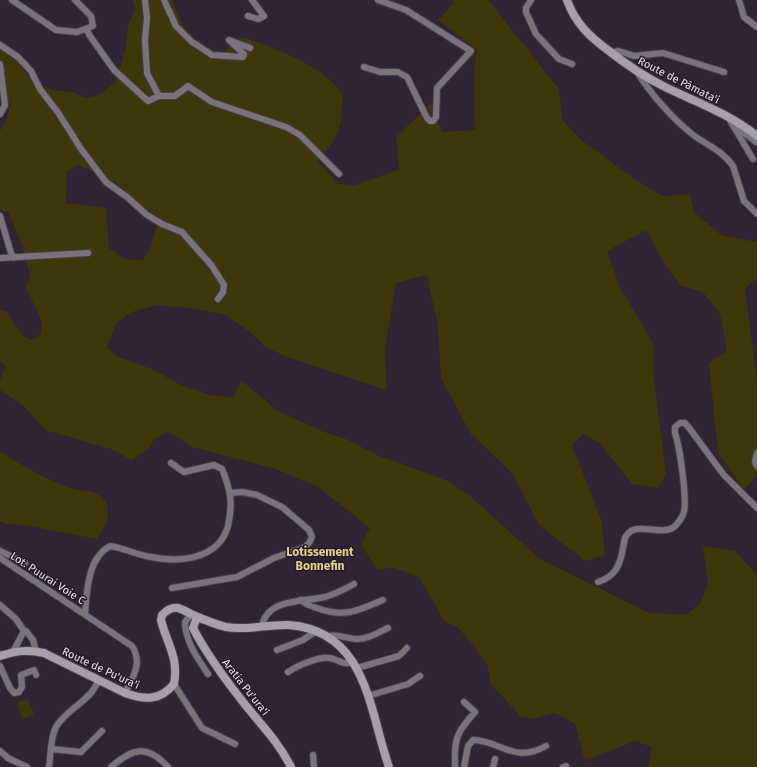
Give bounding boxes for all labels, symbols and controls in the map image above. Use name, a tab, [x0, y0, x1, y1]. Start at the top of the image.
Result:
street label: Route de Pāmata'i	[636, 54, 722, 107]
district label: Lotissement Bonnefin	[286, 545, 354, 573]
street label: Lot. Puurai Voie C	[8, 549, 88, 607]
street label: Route de Pu'ura'i	[60, 645, 142, 692]
street label: Aratia Pu'ura'i	[219, 656, 272, 718]

